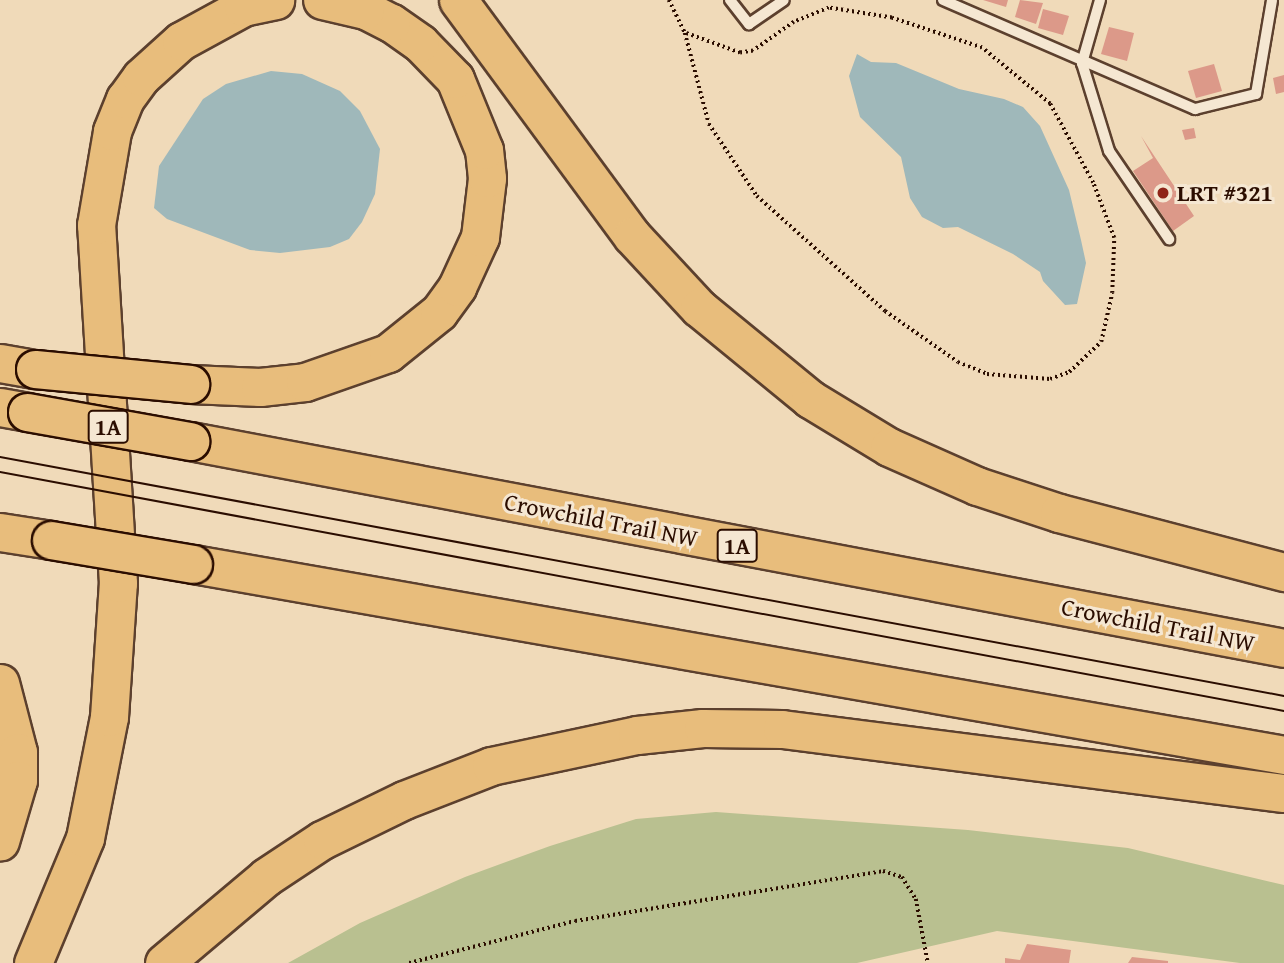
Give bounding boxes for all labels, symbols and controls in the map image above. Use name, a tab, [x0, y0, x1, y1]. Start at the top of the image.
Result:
place label: LRT #321	[1177, 179, 1273, 207]
marker: LRT #321	[1155, 185, 1171, 201]
road number: 1A	[87, 408, 129, 446]
street label: Crowchild Trail NW	[502, 487, 700, 553]
road number: 1A	[716, 526, 758, 566]
street label: Crowchild Trail NW	[1059, 592, 1257, 658]

